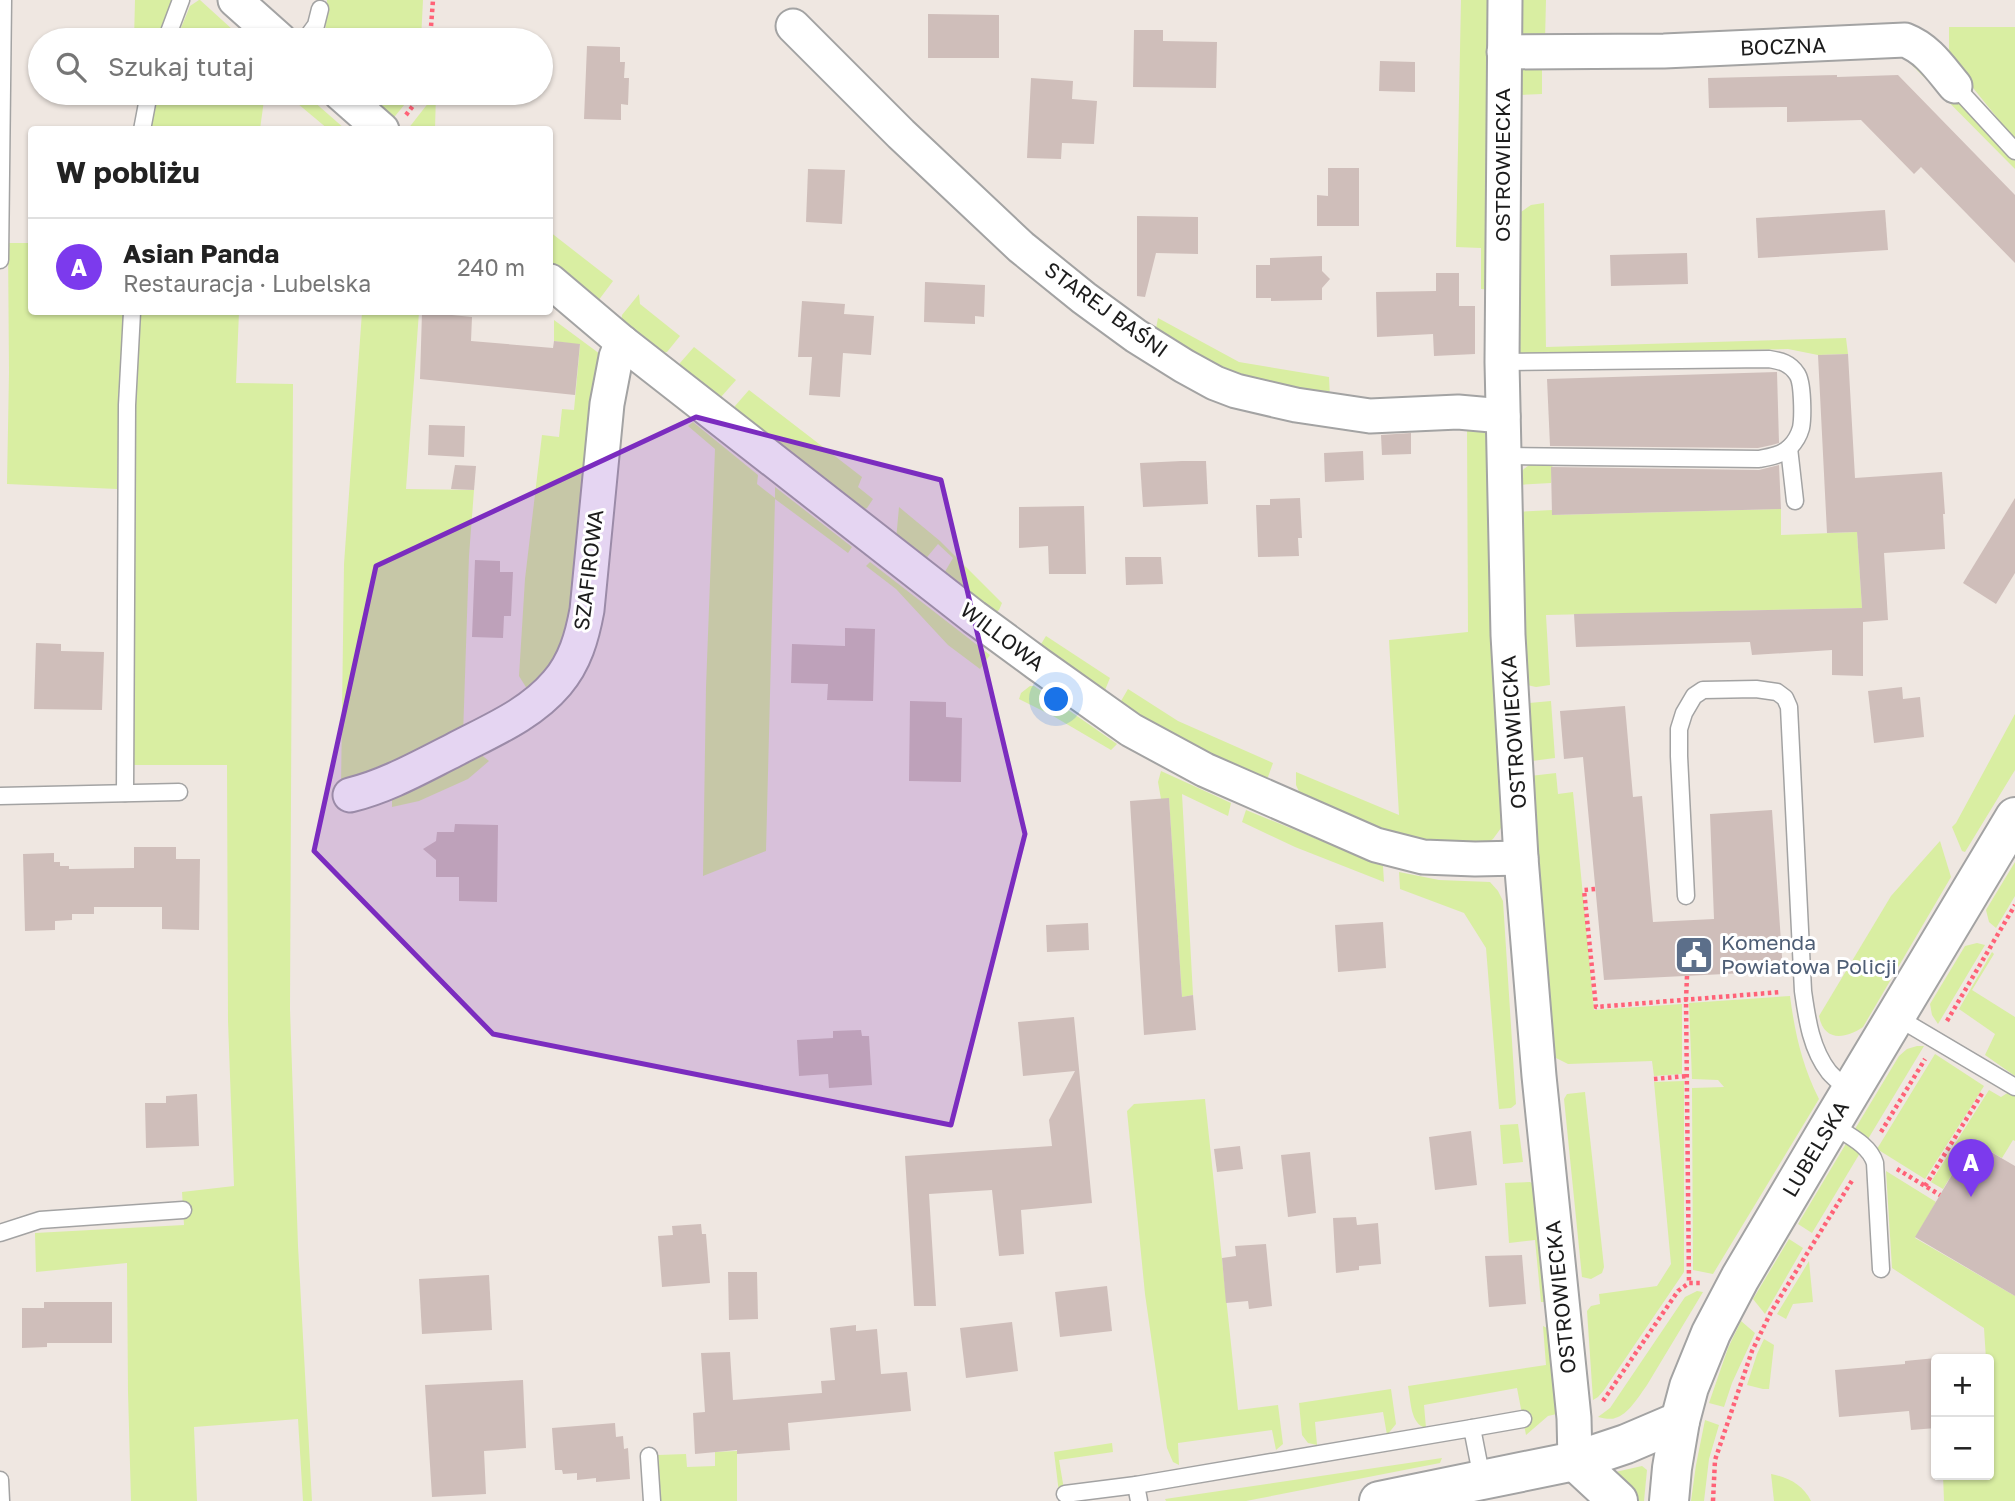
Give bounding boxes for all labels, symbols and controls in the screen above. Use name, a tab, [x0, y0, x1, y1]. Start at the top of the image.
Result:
search box	[28, 28, 553, 105]
street label: BOCZNA	[1739, 32, 1827, 60]
icon: search	[52, 48, 90, 86]
text: Szukaj tutaj	[108, 51, 254, 82]
street label: OSTROWIECKA	[1489, 88, 1515, 242]
text: W pobliżu	[56, 154, 200, 190]
text: Asian Panda	[123, 238, 279, 269]
text: A	[71, 253, 87, 281]
text: 240 m	[457, 253, 525, 281]
street label: STAREJ BAŚNI	[1040, 256, 1173, 363]
text: Restauracja · Lubelska	[123, 269, 371, 297]
street label: SZAFIROWA	[568, 508, 608, 632]
street label: WILLOWA	[956, 596, 1050, 676]
street label: OSTROWIECKA	[1495, 654, 1531, 810]
your location	[1039, 682, 1073, 716]
place label: Komenda Powiatowa Policji	[1721, 929, 1897, 979]
public building icon: Komenda Powiatowa Policji	[1673, 934, 1715, 976]
street label: LUBELSKA	[1776, 1096, 1854, 1201]
pin: A	[1948, 1139, 1994, 1197]
street label: OSTROWIECKA	[1539, 1219, 1581, 1375]
map controls	[1931, 1354, 1994, 1480]
button: +	[1931, 1354, 1994, 1417]
button: −	[1931, 1417, 1994, 1480]

